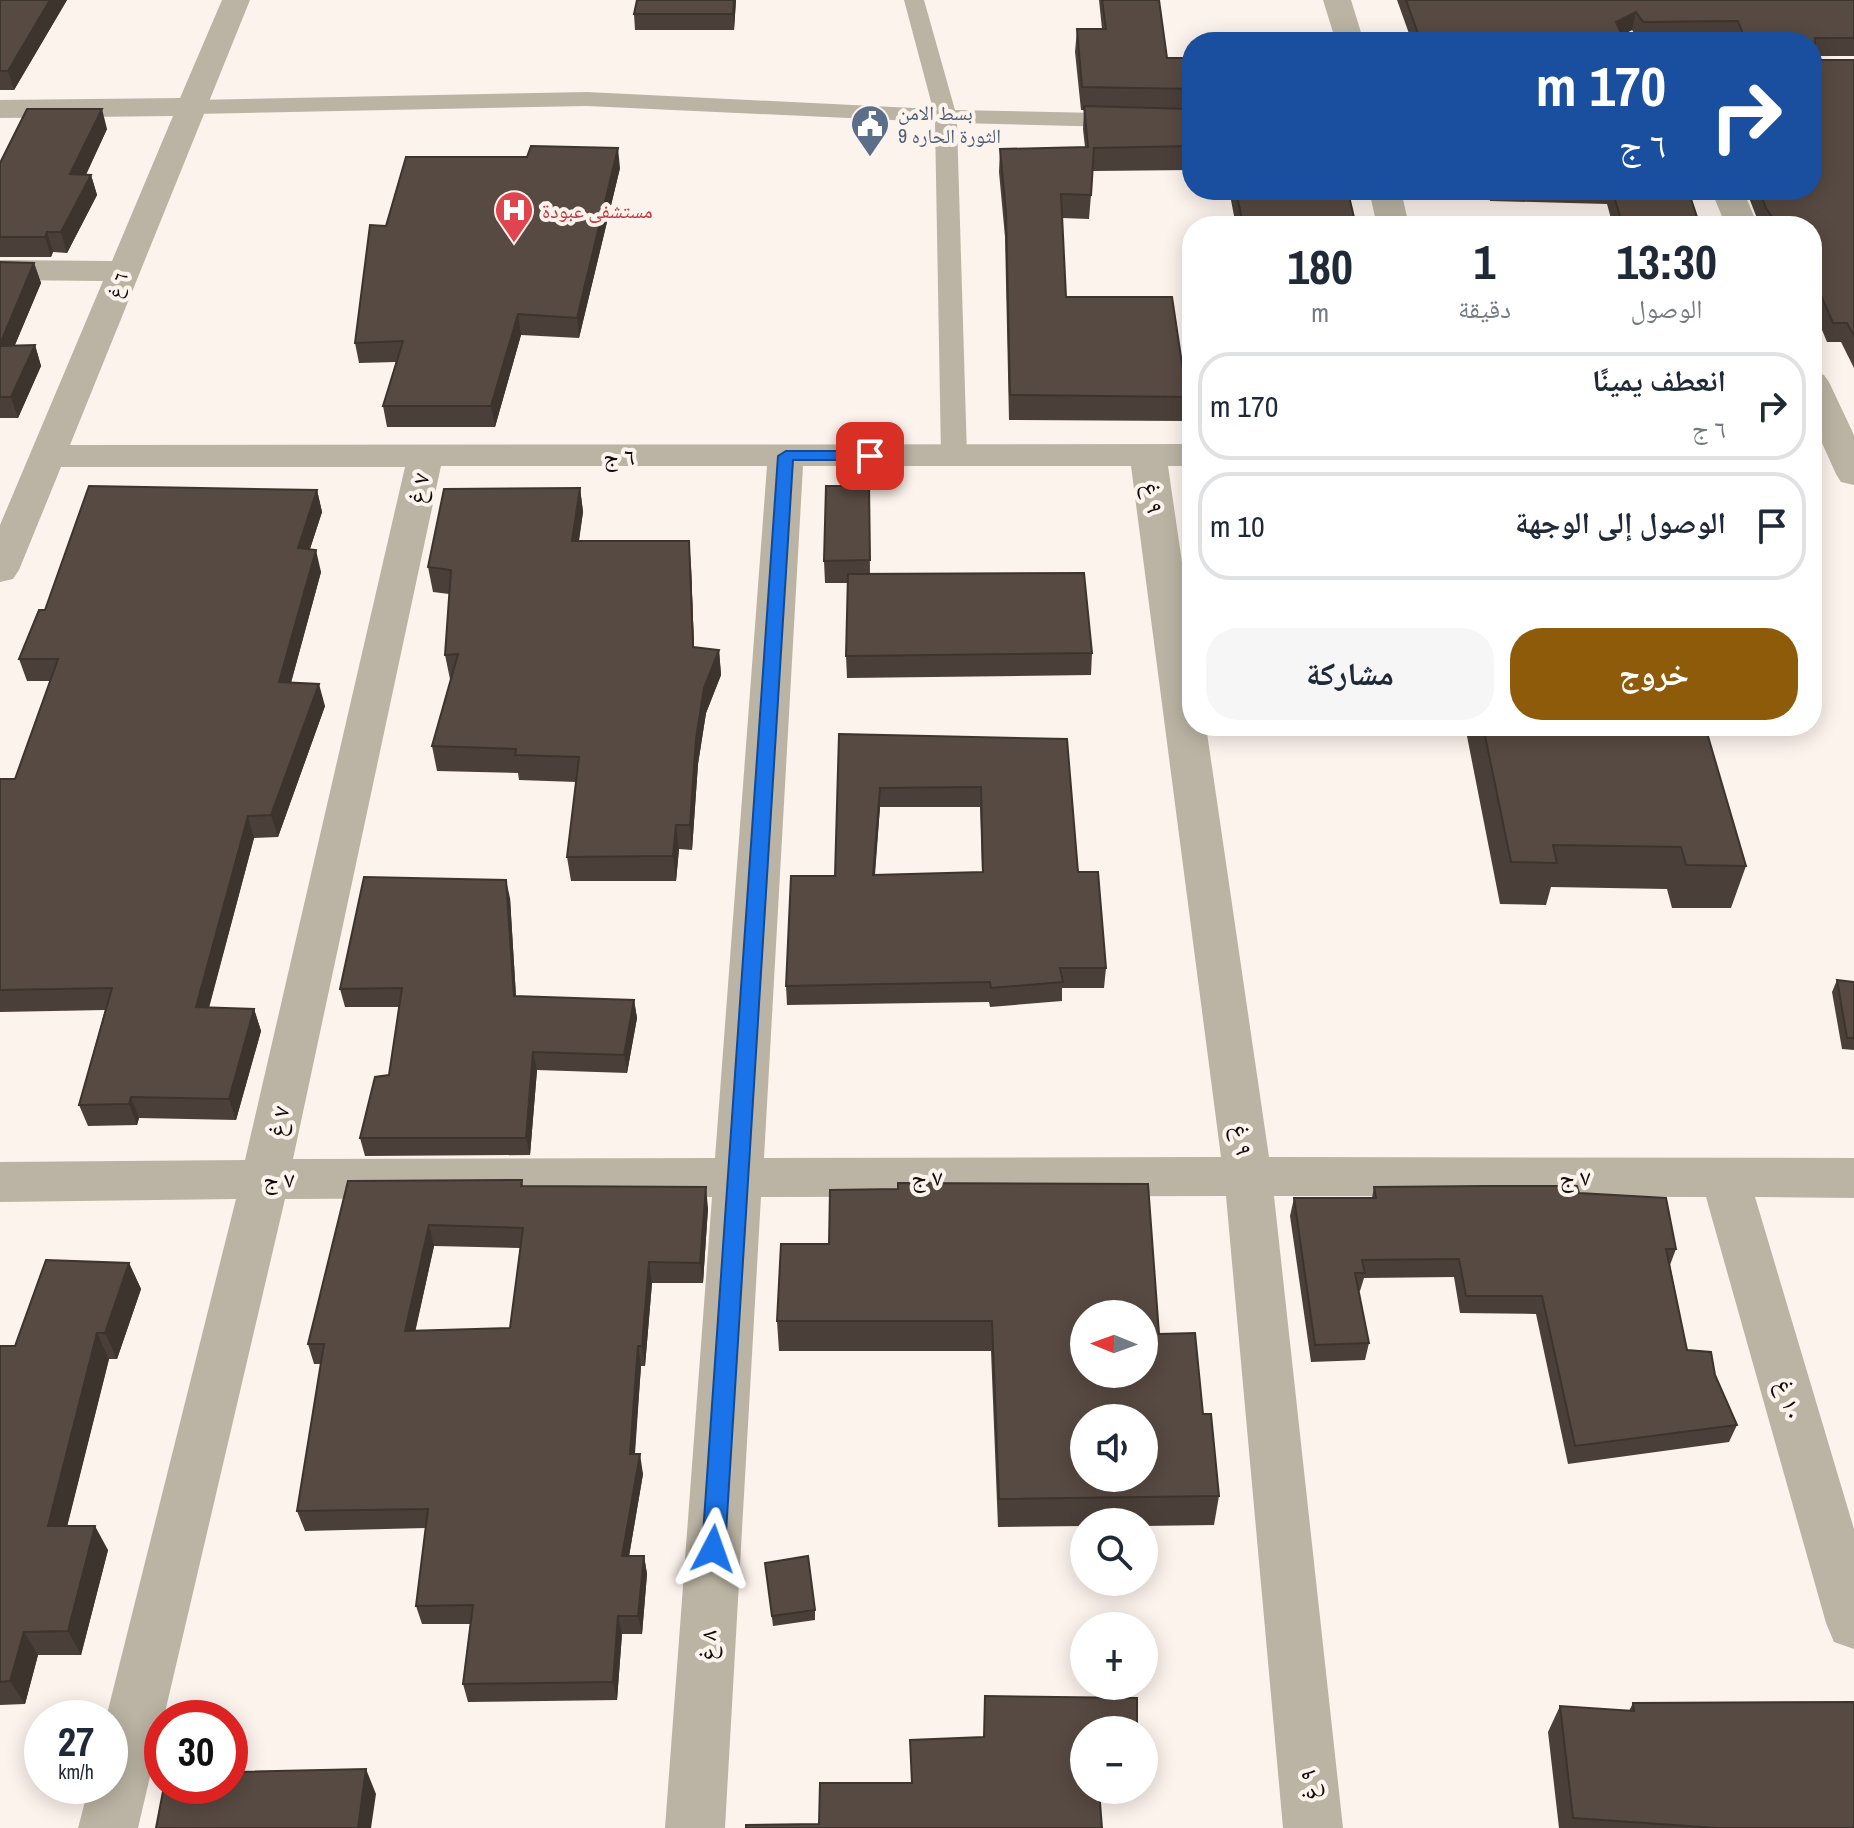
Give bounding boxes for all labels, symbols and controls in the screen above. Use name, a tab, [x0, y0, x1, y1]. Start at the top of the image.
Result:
text: 170 m	[1536, 48, 1666, 123]
icon: right	[1694, 64, 1798, 168]
place label: بسط الامن الثورة الحاره 9	[898, 99, 1001, 149]
public building icon: بسط الامن الثورة الحاره 9	[849, 103, 891, 158]
text: ٦ ج	[1619, 121, 1666, 169]
hospital icon: مستشفى عبودة	[493, 189, 535, 244]
place label: مستشفى عبودة	[542, 197, 653, 224]
text: 1	[1474, 229, 1495, 294]
text: 13:30	[1616, 229, 1717, 294]
text: 180	[1287, 234, 1353, 299]
street label: ٦ غ	[100, 268, 134, 302]
text: دقيقة	[1458, 291, 1511, 326]
text: الوصول	[1630, 291, 1702, 326]
text: m	[1311, 295, 1329, 330]
text: انعطف يمينًا	[1592, 360, 1726, 400]
icon: right	[1750, 384, 1794, 428]
text: 170 m	[1210, 386, 1278, 426]
text: ٦ ج	[1692, 411, 1726, 446]
pin	[836, 422, 904, 490]
icon: arrive	[848, 434, 892, 478]
street label: ٦ ج	[603, 440, 635, 472]
street label: ٧ غ	[399, 469, 437, 506]
street label: ٩ غ	[1136, 481, 1172, 515]
text: الوصول إلى الوجهة	[1515, 502, 1726, 542]
icon: arrive	[1750, 504, 1794, 548]
text: 10 m	[1210, 506, 1265, 546]
button: مشاركة	[1206, 628, 1494, 720]
button: خروج	[1510, 628, 1798, 720]
street label: ٧ غ	[259, 1102, 297, 1139]
street label: ٩ غ	[1225, 1123, 1261, 1157]
street label: ٧ ج	[911, 1161, 943, 1193]
street label: ٧ ج	[1559, 1161, 1591, 1193]
street label: ٧ ج	[263, 1163, 295, 1195]
north arrow	[1070, 1300, 1158, 1388]
map controls	[1070, 1300, 1158, 1804]
street label: ١٠ غ	[1769, 1376, 1811, 1424]
button: sound	[1070, 1404, 1158, 1492]
position arrow	[671, 1507, 755, 1591]
button: search	[1070, 1508, 1158, 1596]
button: +	[1070, 1612, 1158, 1700]
street label: ٨ غ	[690, 1628, 724, 1661]
speed limit sign: 30	[144, 1700, 248, 1804]
text: 27	[58, 1715, 94, 1768]
button: −	[1070, 1716, 1158, 1804]
text: km/h	[58, 1758, 94, 1785]
street label: ٩ غ	[1290, 1768, 1326, 1802]

